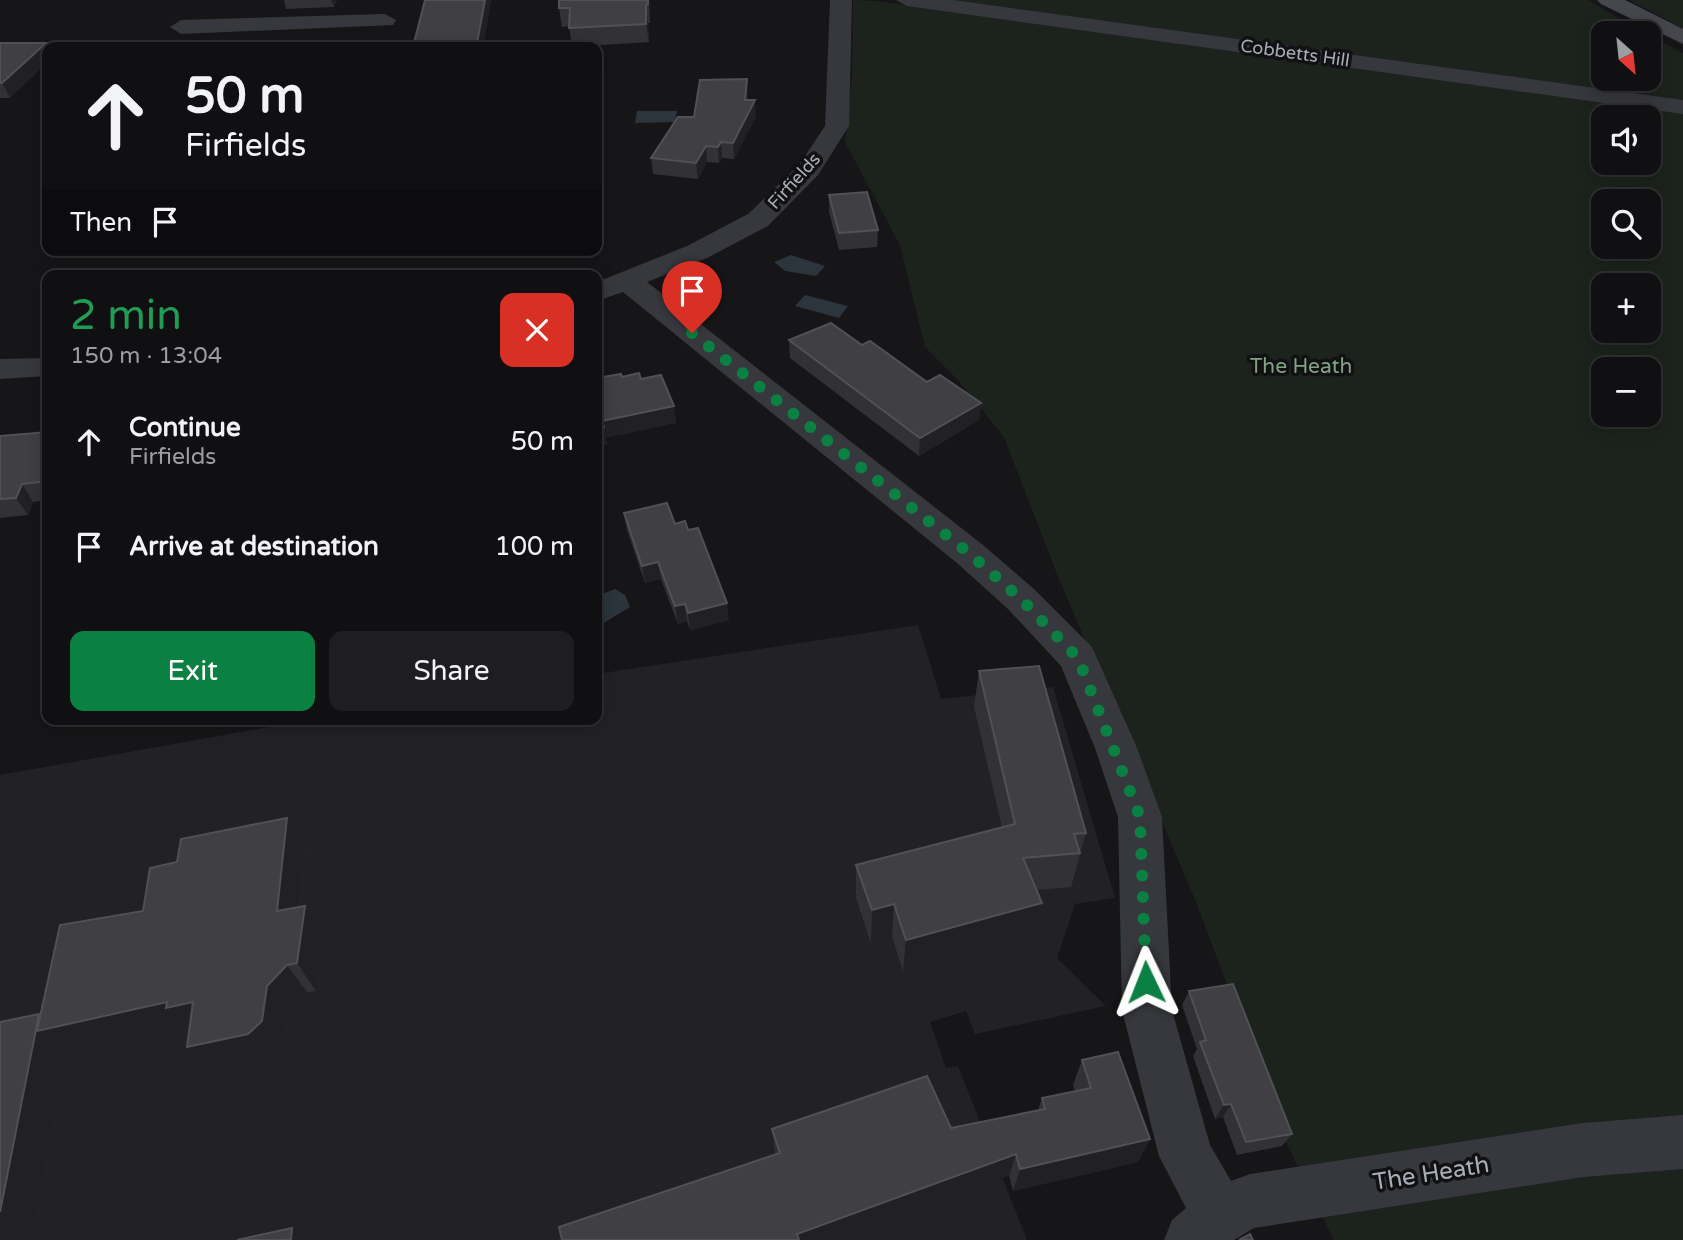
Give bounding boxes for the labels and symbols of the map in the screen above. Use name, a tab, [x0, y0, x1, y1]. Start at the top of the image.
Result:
north arrow	[1591, 21, 1661, 91]
street label: Cobbetts Hill	[1239, 34, 1351, 72]
street label: Firfields	[763, 148, 825, 214]
pin	[662, 261, 722, 333]
park label: The Heath	[1250, 354, 1352, 379]
position arrow	[1109, 945, 1183, 1019]
street label: The Heath	[1371, 1150, 1491, 1197]

